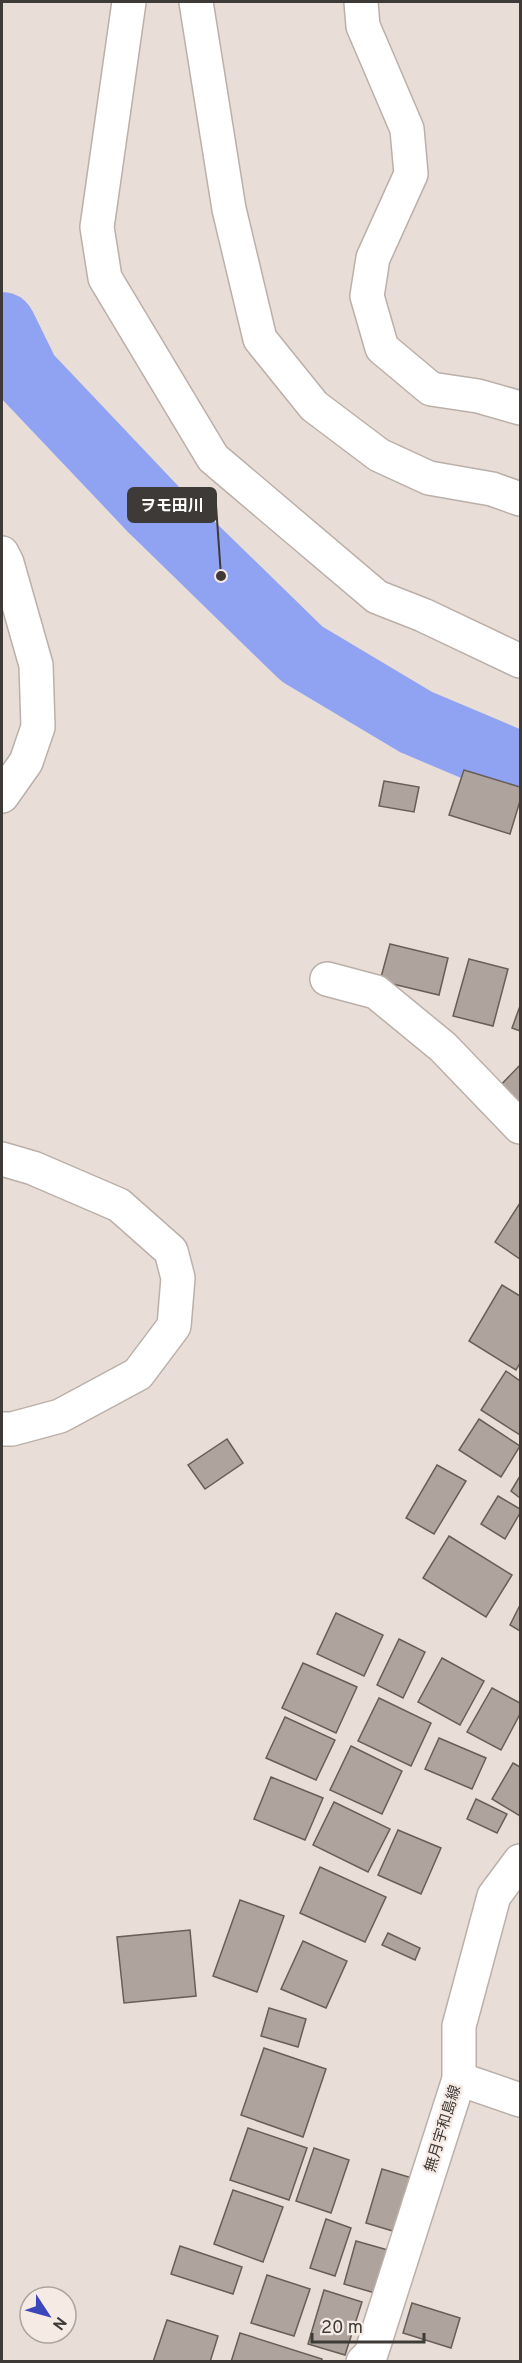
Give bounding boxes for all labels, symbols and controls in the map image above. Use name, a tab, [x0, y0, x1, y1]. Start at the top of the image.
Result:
callout: ヲモ田川	[128, 488, 216, 522]
text: ヲモ田川	[140, 497, 204, 517]
street label: 無月宇和島線	[422, 2083, 466, 2175]
north arrow	[18, 2285, 78, 2345]
scale bar	[312, 2306, 424, 2344]
text: N	[47, 2312, 70, 2333]
text: 20 m	[321, 2317, 363, 2340]

